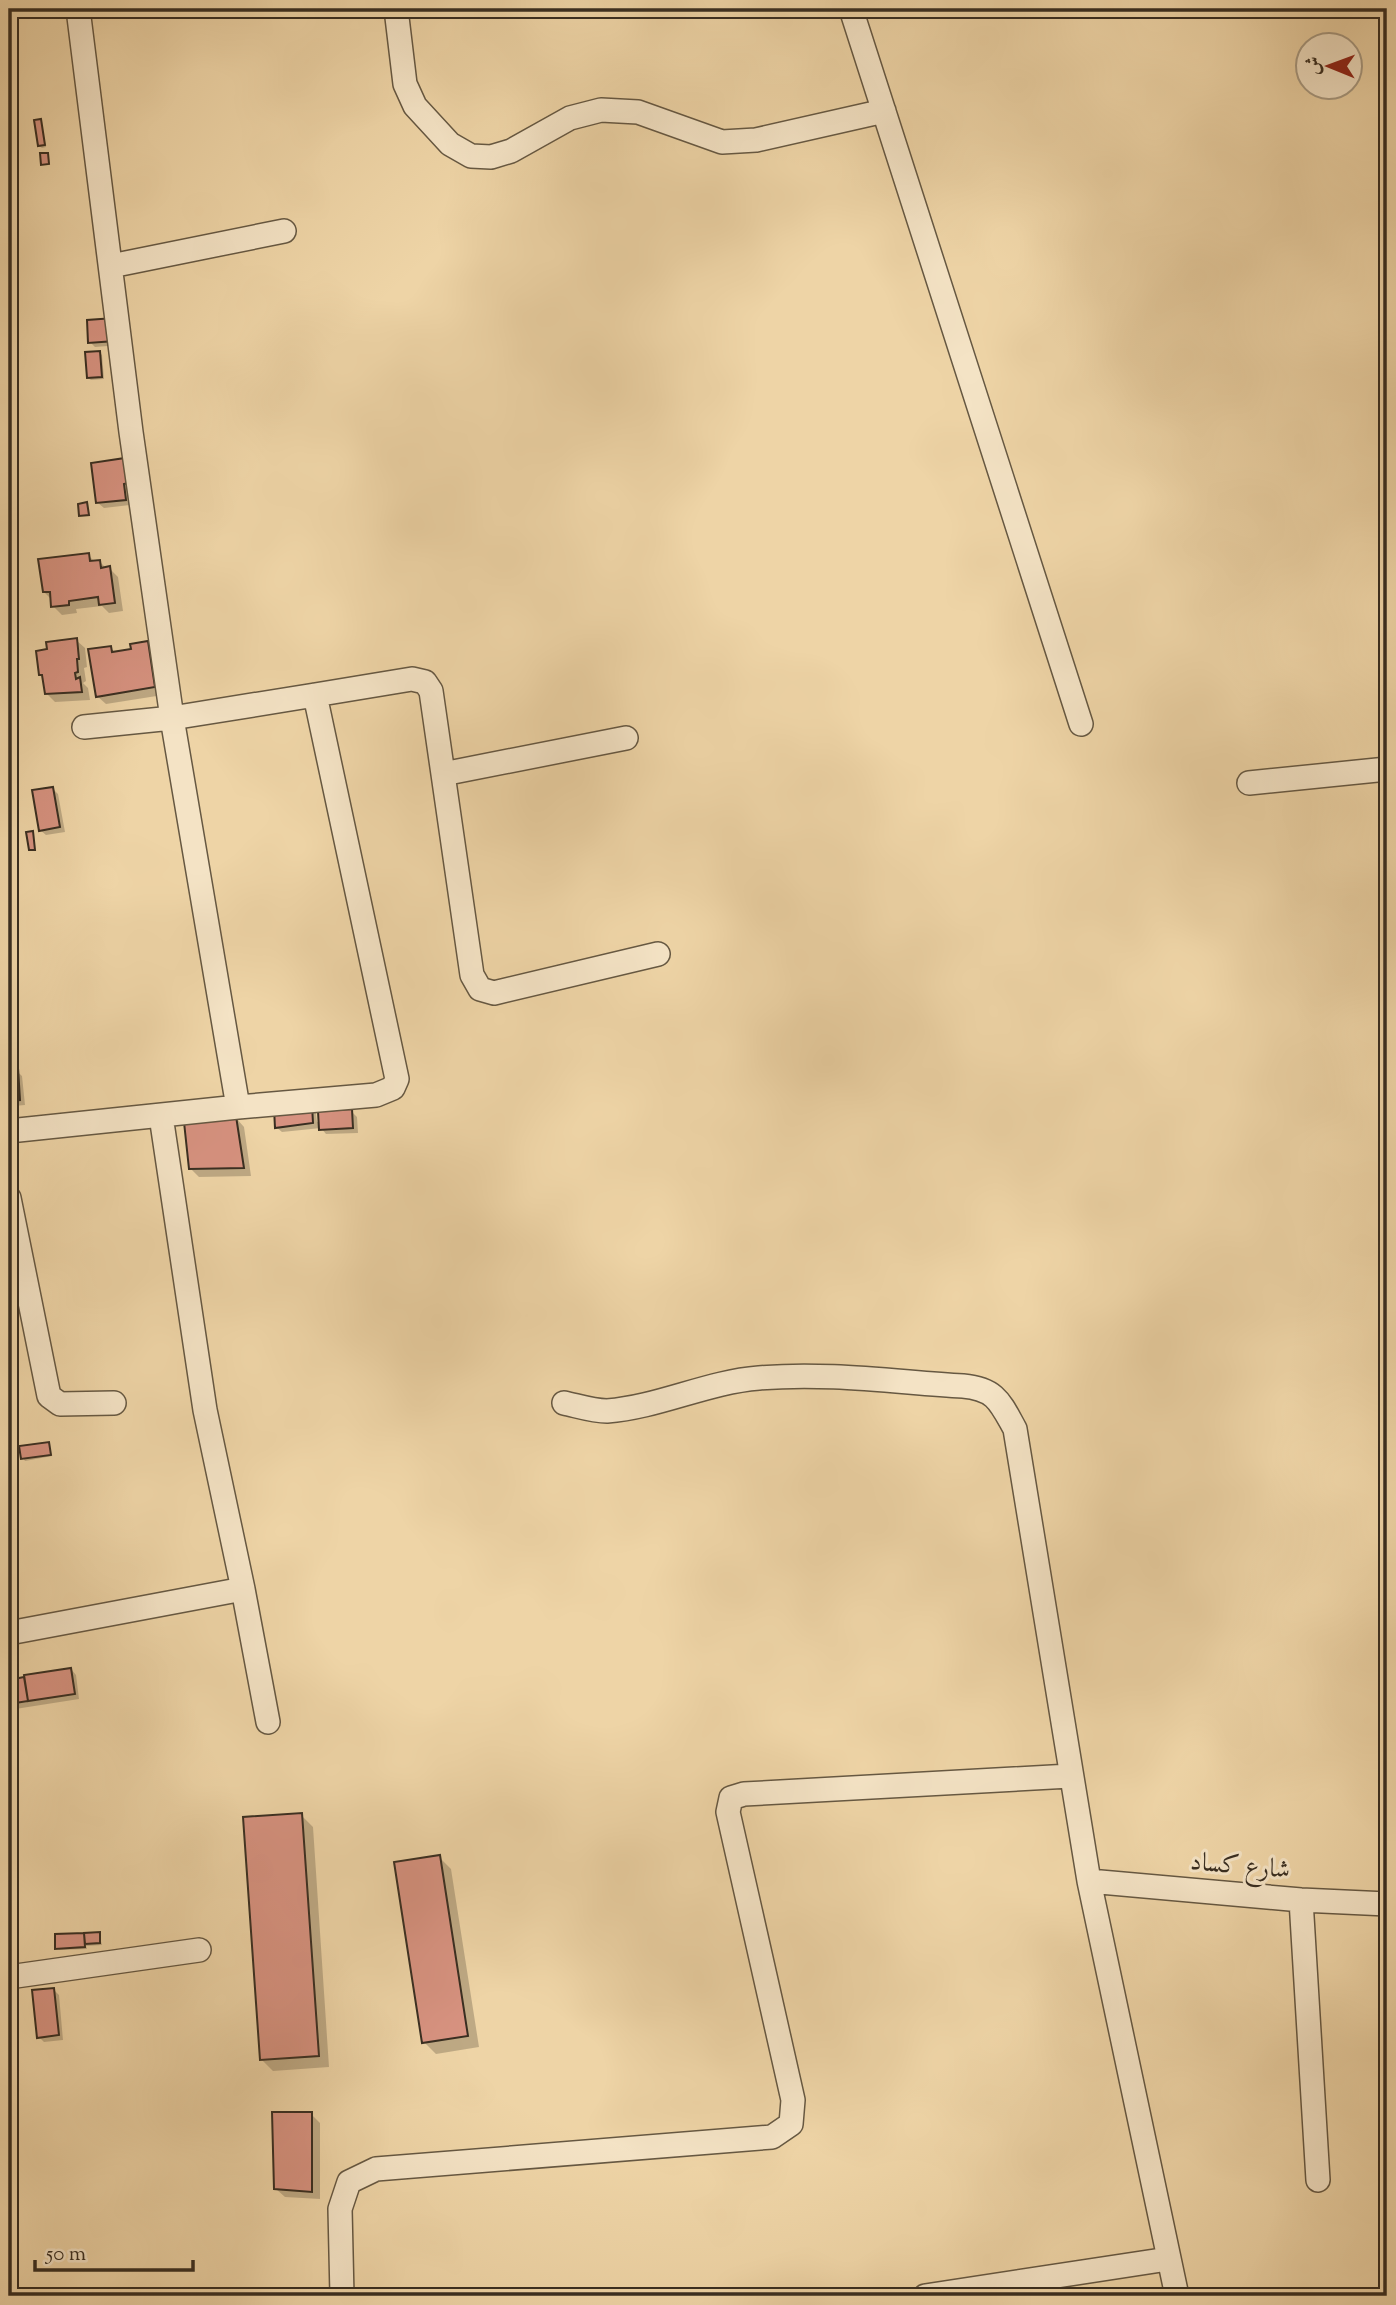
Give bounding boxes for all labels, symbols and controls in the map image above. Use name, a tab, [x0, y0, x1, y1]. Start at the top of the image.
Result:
north arrow	[1294, 32, 1364, 102]
text: ش	[1301, 56, 1328, 75]
street label: شارع كساد	[1188, 1844, 1292, 1891]
scale bar	[35, 2228, 192, 2272]
text: 50 m	[45, 2240, 86, 2270]

